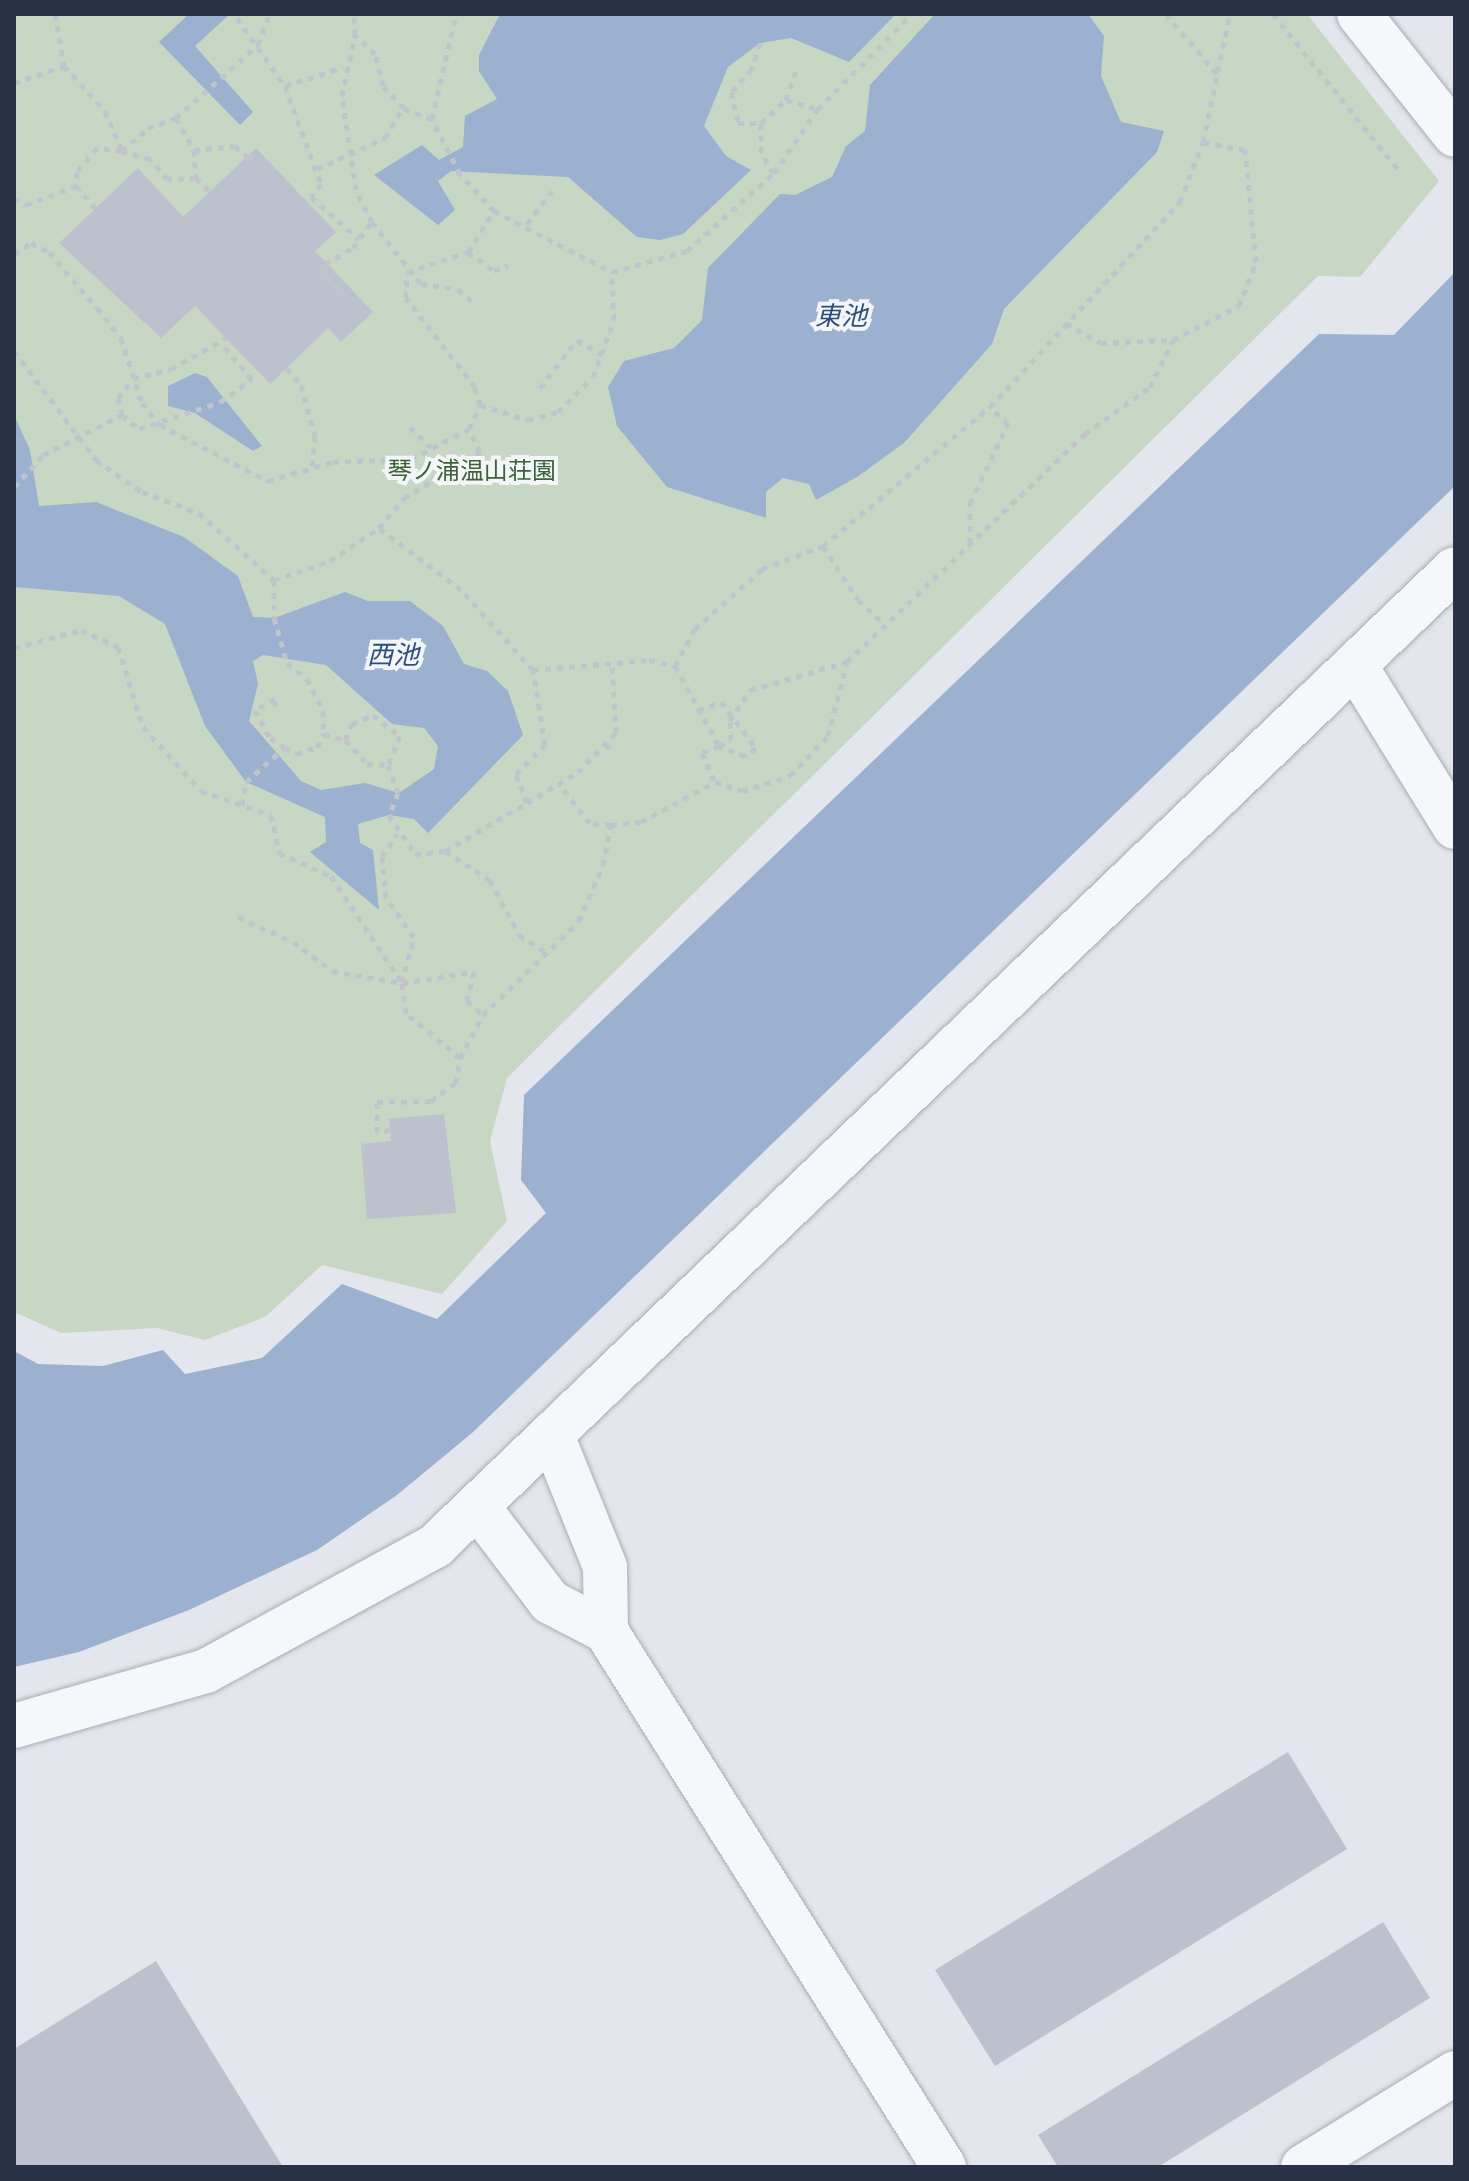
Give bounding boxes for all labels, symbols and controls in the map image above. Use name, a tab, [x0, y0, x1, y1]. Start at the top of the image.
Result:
water label: 東池	[815, 301, 867, 333]
park label: 琴ノ浦温山荘園	[388, 458, 556, 486]
water label: 西池	[367, 640, 419, 672]

